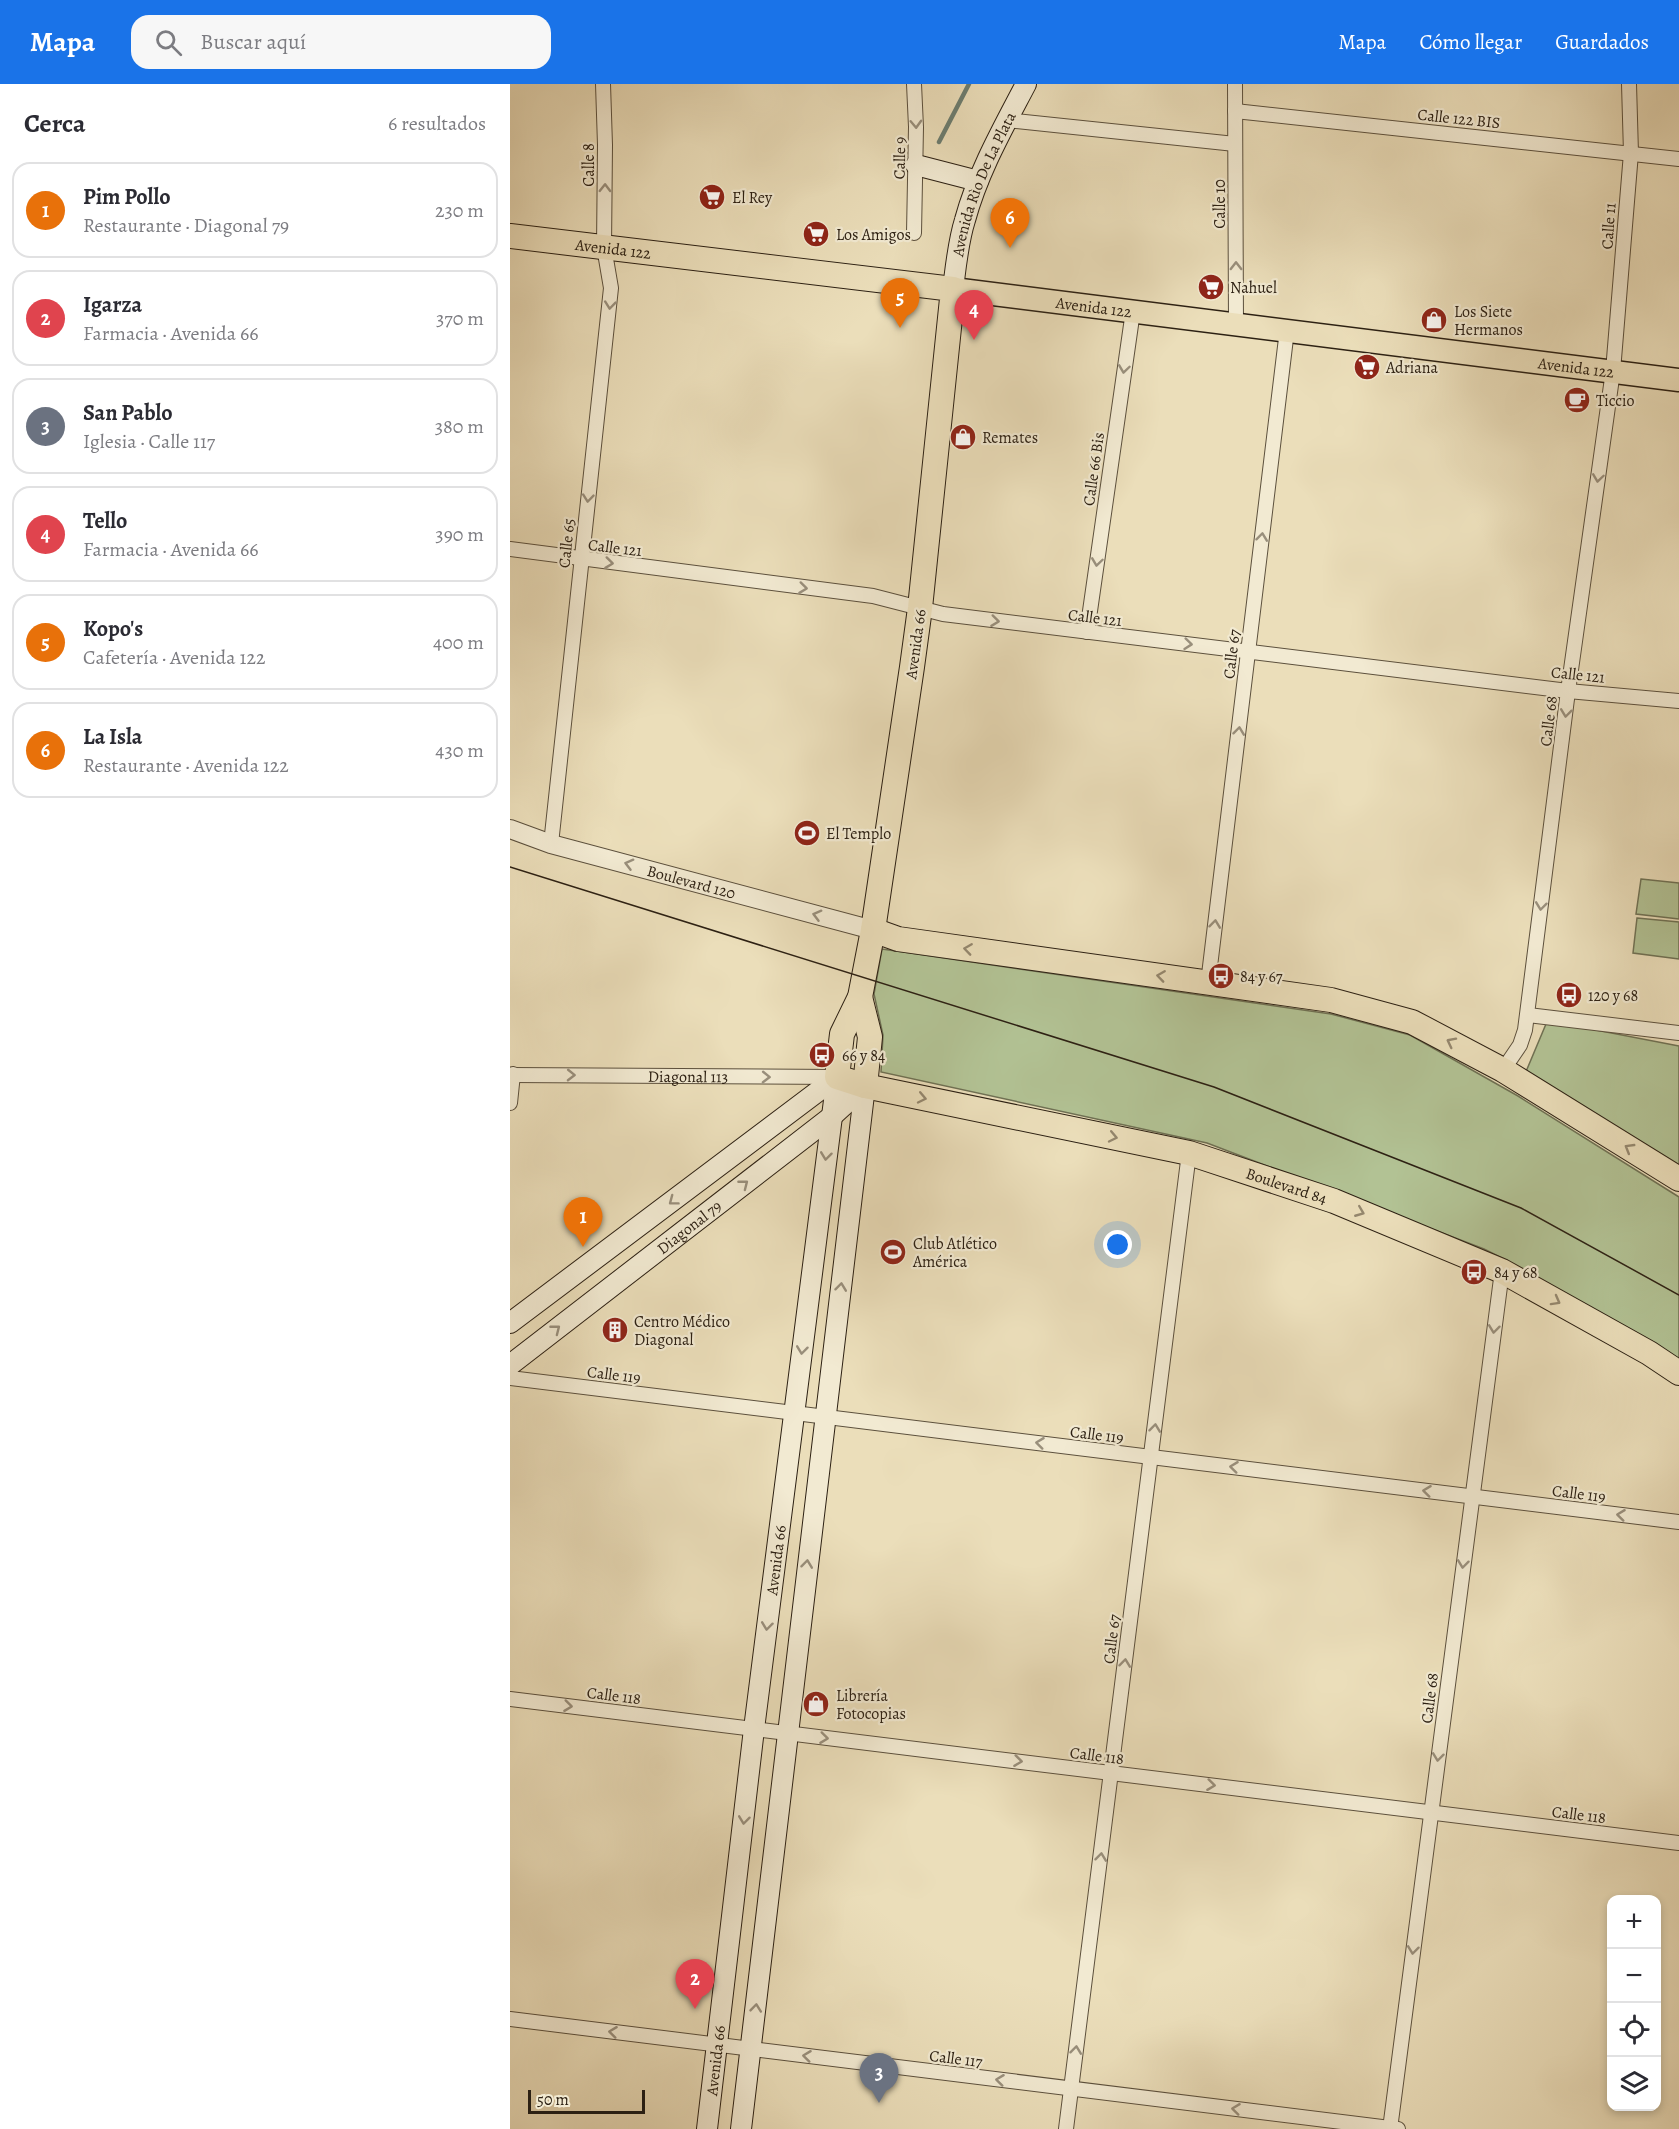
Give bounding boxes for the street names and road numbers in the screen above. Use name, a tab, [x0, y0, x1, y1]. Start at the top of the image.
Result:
street label: Calle 122 BIS	[1416, 104, 1501, 134]
street label: Avenida Rìo De La Plata	[947, 108, 1022, 259]
street label: Calle 9	[889, 136, 911, 180]
street label: Calle 8	[578, 143, 600, 187]
street label: Calle 10	[1209, 179, 1231, 229]
street label: Calle 11	[1596, 202, 1622, 250]
street label: Avenida 122	[573, 234, 653, 265]
street label: Avenida 122	[1054, 292, 1133, 323]
street label: Avenida 122	[1536, 352, 1616, 384]
street label: Calle 66 Bis	[1078, 431, 1110, 507]
street label: Calle 65	[553, 517, 581, 569]
street label: Calle 121	[587, 534, 644, 562]
street label: Calle 121	[1067, 604, 1124, 632]
street label: Avenida 66	[900, 608, 932, 681]
street label: Calle 67	[1218, 628, 1246, 680]
street label: Calle 121	[1550, 661, 1606, 689]
street label: Calle 68	[1535, 695, 1563, 748]
street label: Boulevard 120	[644, 860, 738, 905]
street label: Diagonal 113	[648, 1066, 728, 1088]
street label: Boulevard 84	[1243, 1163, 1330, 1210]
street label: Diagonal 79	[652, 1196, 726, 1260]
street label: Calle 119	[586, 1361, 642, 1389]
street label: Calle 119	[1069, 1421, 1125, 1449]
street label: Calle 119	[1551, 1480, 1607, 1508]
street label: Avenida 66	[761, 1524, 792, 1598]
street label: Calle 67	[1098, 1613, 1126, 1665]
street label: Calle 68	[1416, 1672, 1444, 1725]
street label: Calle 118	[586, 1682, 642, 1710]
street label: Calle 118	[1069, 1742, 1125, 1770]
street label: Calle 118	[1551, 1801, 1607, 1829]
street label: Avenida 66	[701, 2024, 731, 2098]
street label: Calle 117	[928, 2045, 984, 2073]

